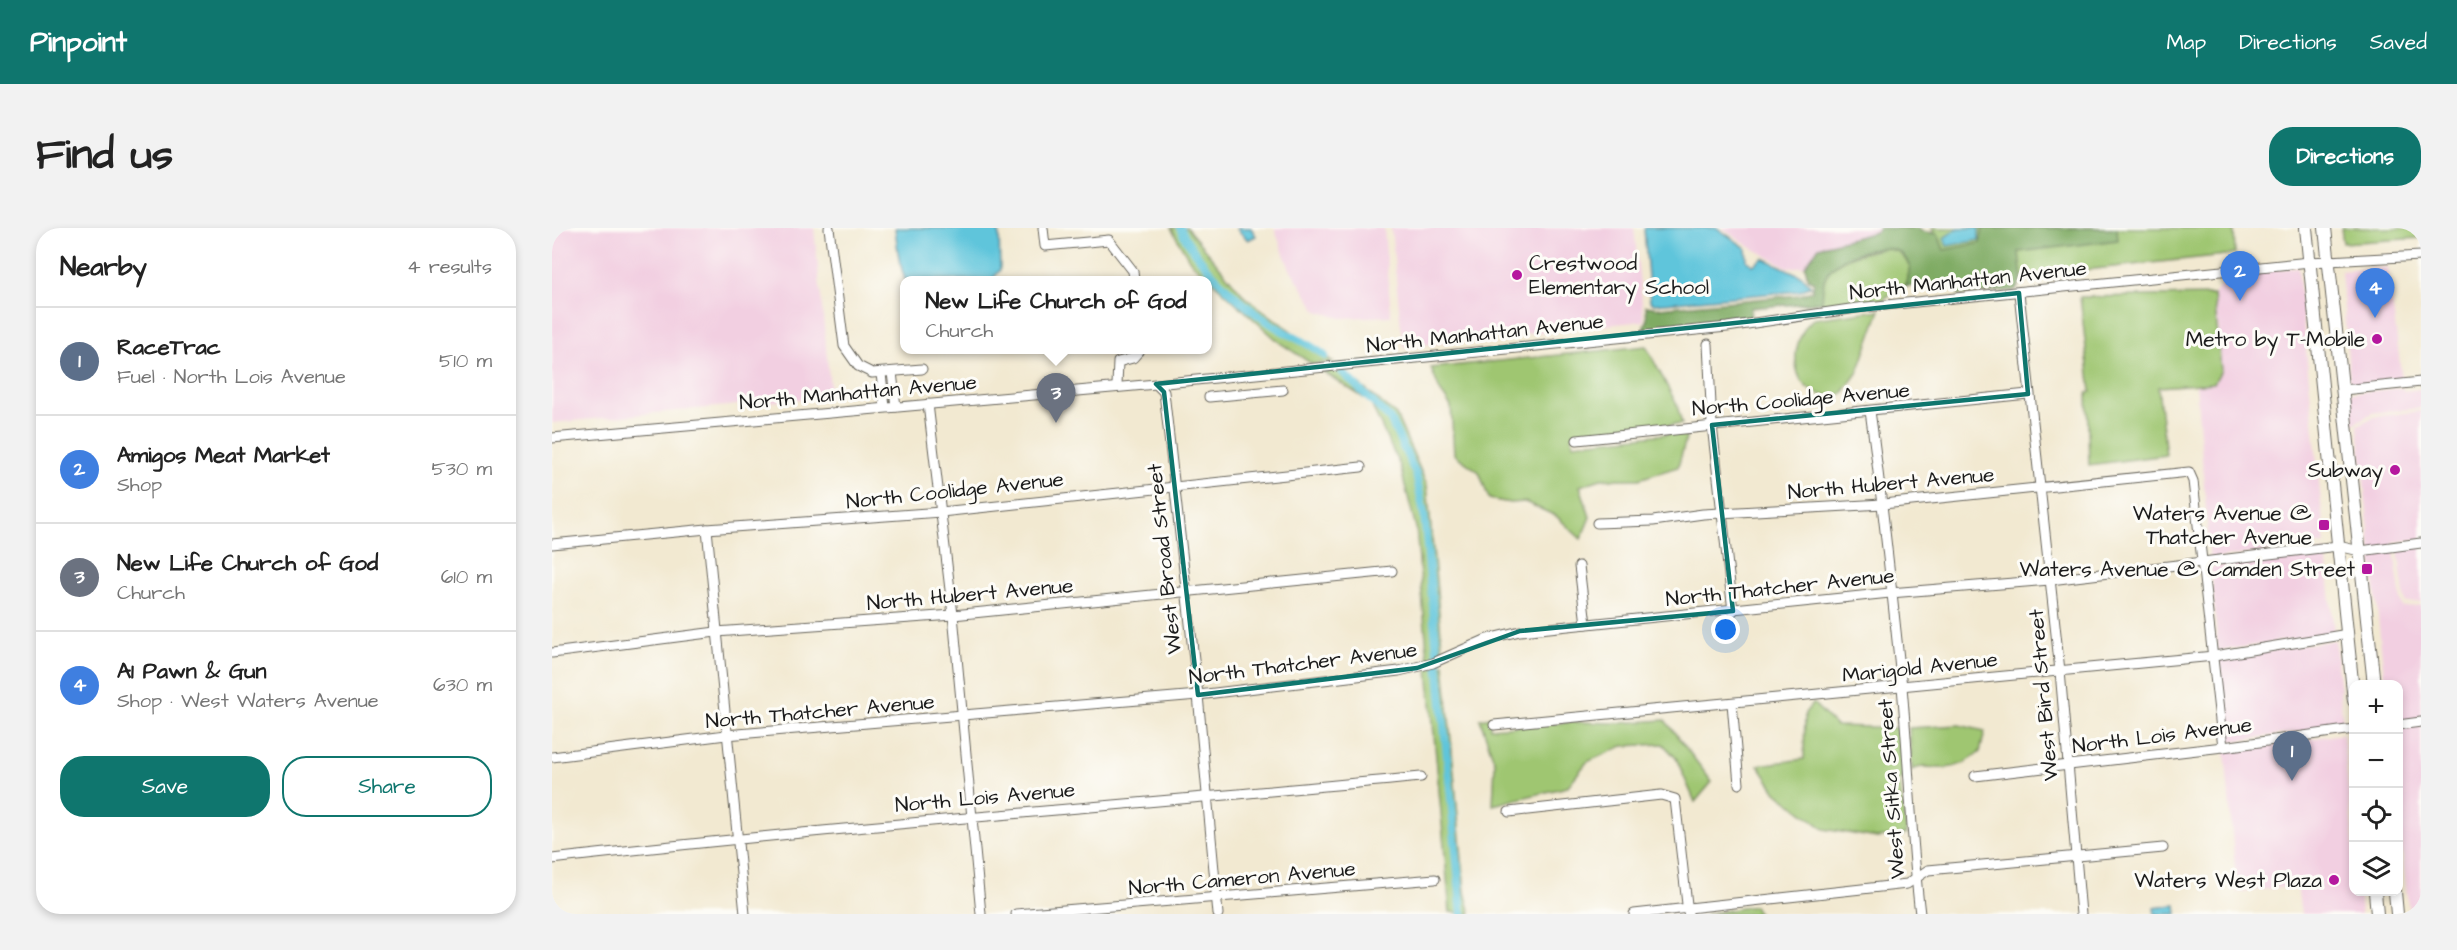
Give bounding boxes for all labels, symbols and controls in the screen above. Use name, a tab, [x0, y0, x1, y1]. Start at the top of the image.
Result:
text: Pinpoint	[30, 23, 127, 62]
text: Map	[2166, 28, 2206, 57]
text: Directions	[2239, 28, 2337, 57]
text: Saved	[2370, 28, 2427, 57]
text: Find us	[36, 127, 173, 185]
button: Directions	[2269, 127, 2421, 186]
text: Nearby	[60, 249, 147, 285]
place label: Crestwood Elementary School	[1529, 249, 1709, 304]
pin: 2	[2220, 251, 2260, 301]
text: 4 results	[407, 253, 492, 281]
street label: North Manhattan Avenue	[1848, 254, 2088, 307]
marker: Crestwood Elementary School	[1510, 268, 1524, 282]
pin: 4	[2356, 268, 2394, 318]
popup	[900, 276, 1212, 354]
text: New Life Church of God	[925, 286, 1187, 317]
street label: North Manhattan Avenue	[1365, 307, 1605, 360]
text: Church	[925, 317, 993, 345]
place label: Metro by T-Mobile	[2186, 325, 2365, 356]
text: RaceTrac	[117, 332, 221, 363]
marker: Metro by T-Mobile	[2370, 332, 2384, 346]
text: 1	[78, 347, 81, 375]
text: 510 m	[439, 347, 492, 375]
text: Fuel · North Lois Avenue	[117, 363, 346, 391]
street label: North Manhattan Avenue	[738, 368, 978, 417]
pin: 3	[1036, 374, 1076, 423]
street label: North Coolidge Avenue	[1691, 376, 1911, 425]
text: Amigos Meat Market	[117, 440, 330, 471]
text: 2	[74, 455, 85, 483]
text: 530 m	[431, 455, 492, 483]
place label: Subway	[2308, 456, 2383, 487]
street label: North Hubert Avenue	[1787, 460, 1995, 507]
street label: West Broad Street	[1140, 462, 1189, 656]
marker: Subway	[2388, 463, 2402, 477]
street label: North Coolidge Avenue	[845, 465, 1065, 518]
text: Shop	[117, 471, 162, 499]
place label: Waters Avenue @ Thatcher Avenue	[2133, 499, 2312, 552]
marker: Waters Avenue @ Thatcher Avenue	[2317, 518, 2331, 532]
text: New Life Church of God	[117, 548, 378, 579]
place label: Waters Avenue @ Camden Street	[2020, 555, 2355, 584]
street label: North Thatcher Avenue	[1664, 561, 1896, 614]
marker: Waters Avenue @ Camden Street	[2360, 562, 2374, 576]
text: 3	[74, 563, 85, 591]
text: 610 m	[441, 563, 492, 591]
street label: North Hubert Avenue	[866, 571, 1074, 618]
text: Church	[117, 579, 185, 607]
street label: West Bird Street	[2022, 607, 2065, 782]
your location	[1711, 615, 1740, 644]
street label: North Thatcher Avenue	[1187, 635, 1419, 692]
street label: Marigold Avenue	[1841, 645, 1999, 692]
text: A1 Pawn & Gun	[117, 656, 267, 687]
text: 4	[73, 671, 86, 699]
text: 630 m	[433, 671, 492, 699]
map controls	[2349, 680, 2403, 896]
button: +	[2349, 680, 2403, 734]
text: Shop · West Waters Avenue	[117, 687, 379, 715]
street label: North Thatcher Avenue	[704, 687, 936, 736]
street label: West Sitka Street	[1871, 697, 1912, 880]
street label: North Lois Avenue	[2071, 710, 2253, 761]
pin: 1	[2272, 732, 2312, 781]
button: −	[2349, 734, 2403, 788]
button: Save	[60, 756, 270, 817]
button: Share	[282, 756, 492, 817]
street label: North Lois Avenue	[894, 775, 1076, 820]
button: locate	[2349, 788, 2403, 842]
button: layers	[2349, 842, 2403, 896]
street label: North Cameron Avenue	[1127, 854, 1357, 903]
place label: Waters West Plaza	[2134, 866, 2322, 895]
marker: Waters West Plaza	[2327, 873, 2341, 887]

